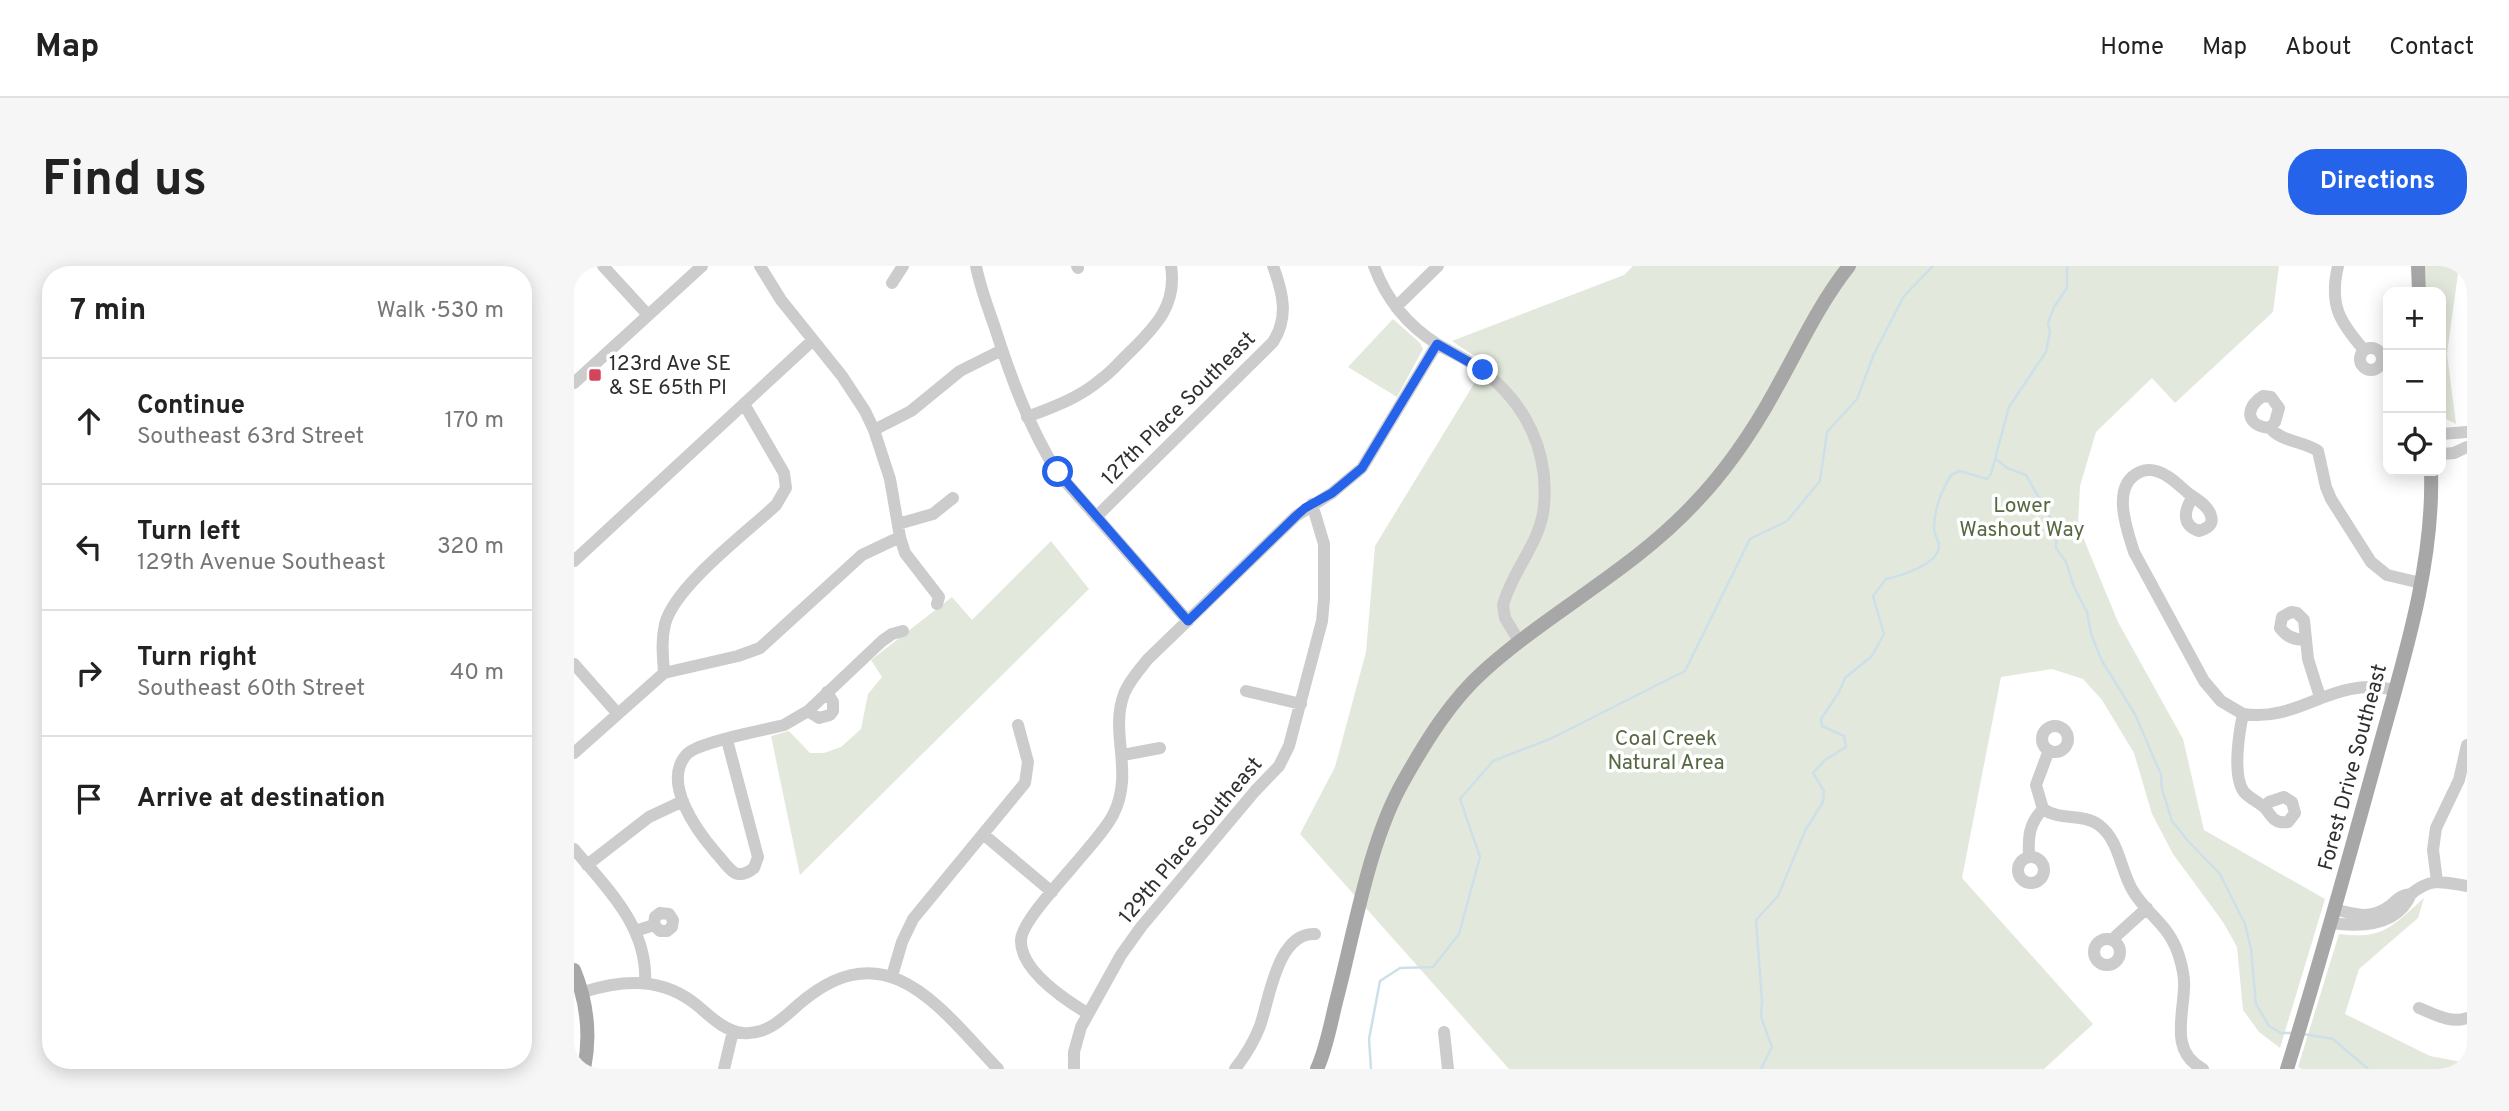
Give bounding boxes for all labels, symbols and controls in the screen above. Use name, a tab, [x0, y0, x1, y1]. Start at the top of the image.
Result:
text: Map	[35, 27, 99, 69]
text: Home	[2100, 33, 2164, 63]
text: Map	[2202, 33, 2247, 63]
text: About	[2285, 33, 2351, 63]
text: Contact	[2389, 33, 2474, 63]
button: Directions	[2288, 149, 2467, 215]
text: Find us	[42, 151, 207, 213]
map controls	[2383, 287, 2446, 476]
button: +	[2383, 287, 2446, 350]
text: 7 min	[70, 293, 146, 330]
text: Walk · 530 m	[377, 297, 504, 326]
street label: 127th Place Southeast	[1096, 326, 1262, 492]
button: −	[2383, 350, 2446, 413]
place label: 123rd Ave SE & SE 65th Pl	[609, 351, 731, 402]
route end	[1467, 354, 1498, 385]
marker: 123rd Ave SE & SE 65th Pl	[587, 367, 603, 383]
text: Continue	[137, 390, 245, 423]
icon: ahead	[70, 402, 108, 440]
text: 170 m	[445, 407, 504, 436]
button: locate	[2383, 413, 2446, 476]
text: Southeast 63rd Street	[137, 423, 364, 452]
route start	[1042, 456, 1073, 487]
park label: Lower Washout Way	[1959, 493, 2085, 544]
text: Turn left	[137, 516, 241, 549]
icon: left	[70, 528, 108, 566]
text: 320 m	[437, 533, 504, 562]
text: 129th Avenue Southeast	[137, 549, 386, 578]
text: Turn right	[137, 642, 257, 675]
icon: right	[70, 654, 108, 692]
text: 40 m	[450, 659, 504, 688]
street label: Forest Drive Southeast	[2313, 661, 2394, 874]
text: Southeast 60th Street	[137, 675, 365, 704]
park label: Coal Creek Natural Area	[1608, 726, 1724, 777]
street label: 129th Place Southeast	[1113, 752, 1269, 930]
icon: arrive	[70, 780, 108, 818]
text: Arrive at destination	[137, 783, 385, 816]

